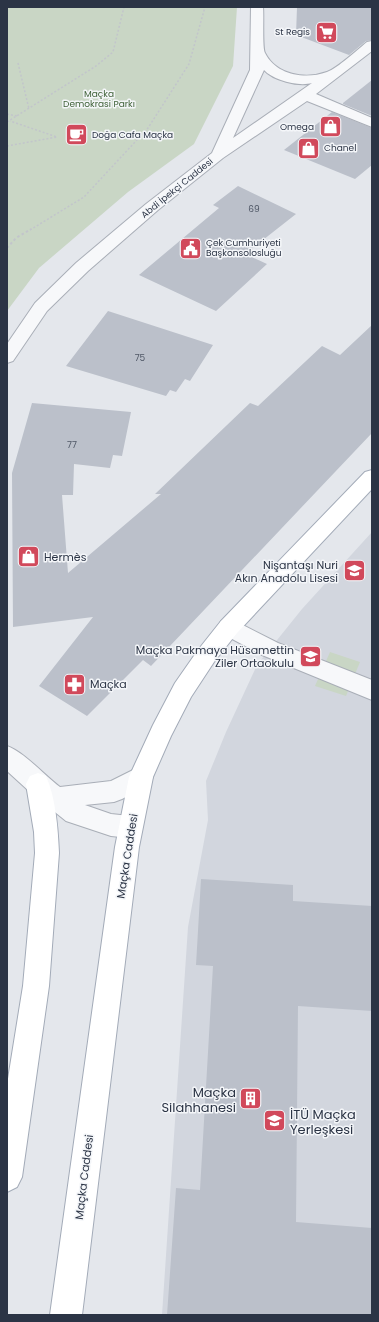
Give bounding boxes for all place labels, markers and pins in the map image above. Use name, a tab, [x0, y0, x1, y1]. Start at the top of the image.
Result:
supermarket icon: St Regis	[313, 19, 339, 45]
place label: St Regis	[275, 26, 310, 38]
shop icon: Omega	[317, 114, 343, 140]
place label: Omega	[280, 121, 314, 133]
cafe icon: Doğa Cafa Maçka	[63, 122, 89, 148]
place label: Doğa Cafa Maçka	[92, 129, 173, 141]
shop icon: Chanel	[295, 135, 321, 161]
place label: Chanel	[324, 142, 356, 154]
public building icon: Çek Cumhuriyeti Başkonsolosluğu	[178, 235, 204, 261]
place label: Çek Cumhuriyeti Başkonsolosluğu	[206, 237, 282, 259]
shop icon: Hermès	[16, 544, 42, 570]
place label: Hermès	[44, 549, 87, 565]
place label: Nişantaşı Nuri Akın Anadolu Lisesi	[235, 557, 338, 586]
school or university icon: Nişantaşı Nuri Akın Anadolu Lisesi	[341, 558, 367, 584]
place label: Maçka Pakmaya Hüsamettin Ziler Ortaokulu	[136, 642, 294, 671]
school or university icon: Maçka Pakmaya Hüsamettin Ziler Ortaokulu	[297, 643, 323, 669]
pharmacy icon: Maçka	[62, 671, 88, 697]
place label: Maçka	[90, 676, 127, 692]
place label: Maçka Silahhanesi	[161, 1083, 236, 1117]
building icon: Maçka Silahhanesi	[238, 1086, 264, 1112]
place label: İTÜ Maçka Yerleşkesi	[290, 1105, 356, 1139]
school or university icon: İTÜ Maçka Yerleşkesi	[261, 1108, 287, 1134]

